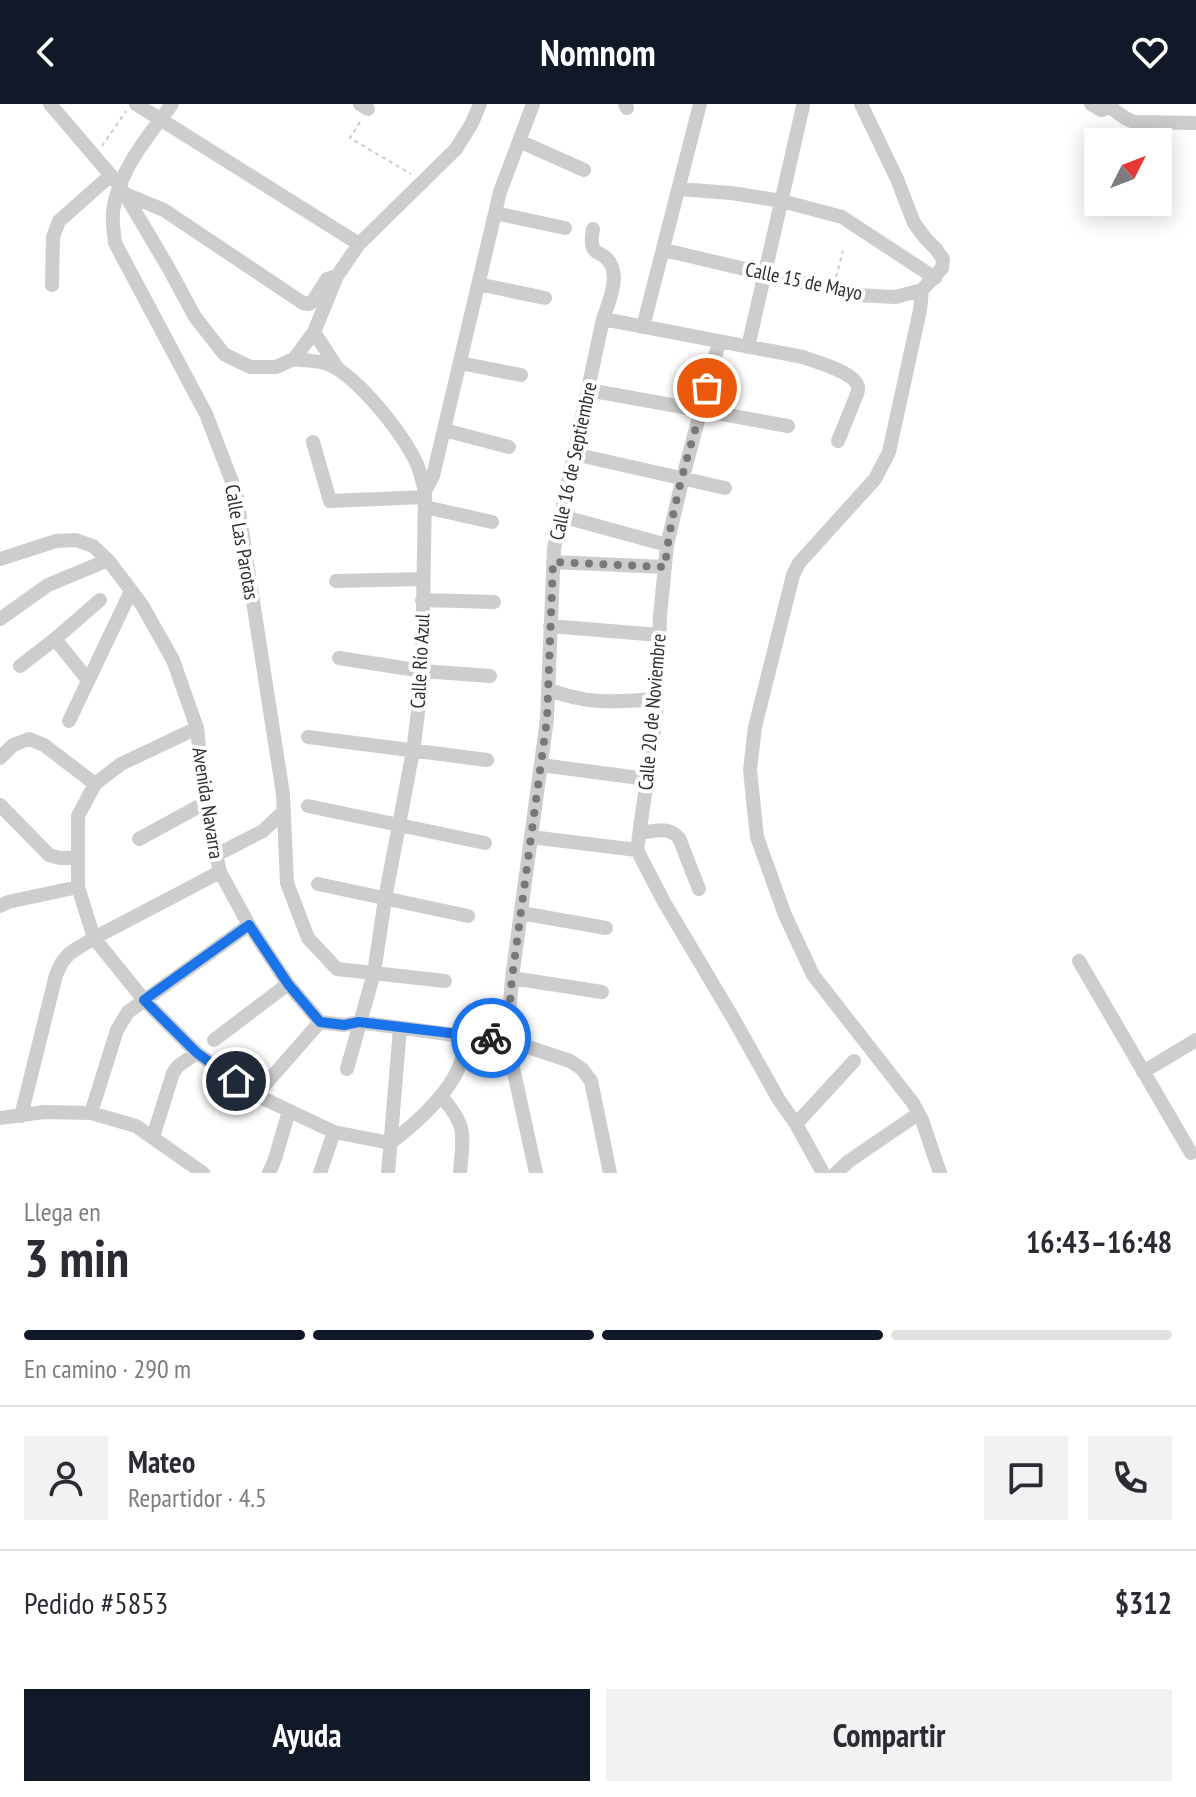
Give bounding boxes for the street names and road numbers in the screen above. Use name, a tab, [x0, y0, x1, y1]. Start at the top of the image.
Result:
street label: Calle 15 de Mayo	[743, 256, 865, 306]
street label: Calle 16 de Septiembre	[544, 379, 602, 543]
street label: Calle Las Parotas	[219, 482, 265, 602]
street label: Calle Río Azul	[405, 613, 435, 709]
street label: Calle 20 de Noviembre	[632, 633, 672, 791]
street label: Avenida Navarra	[186, 745, 230, 861]

